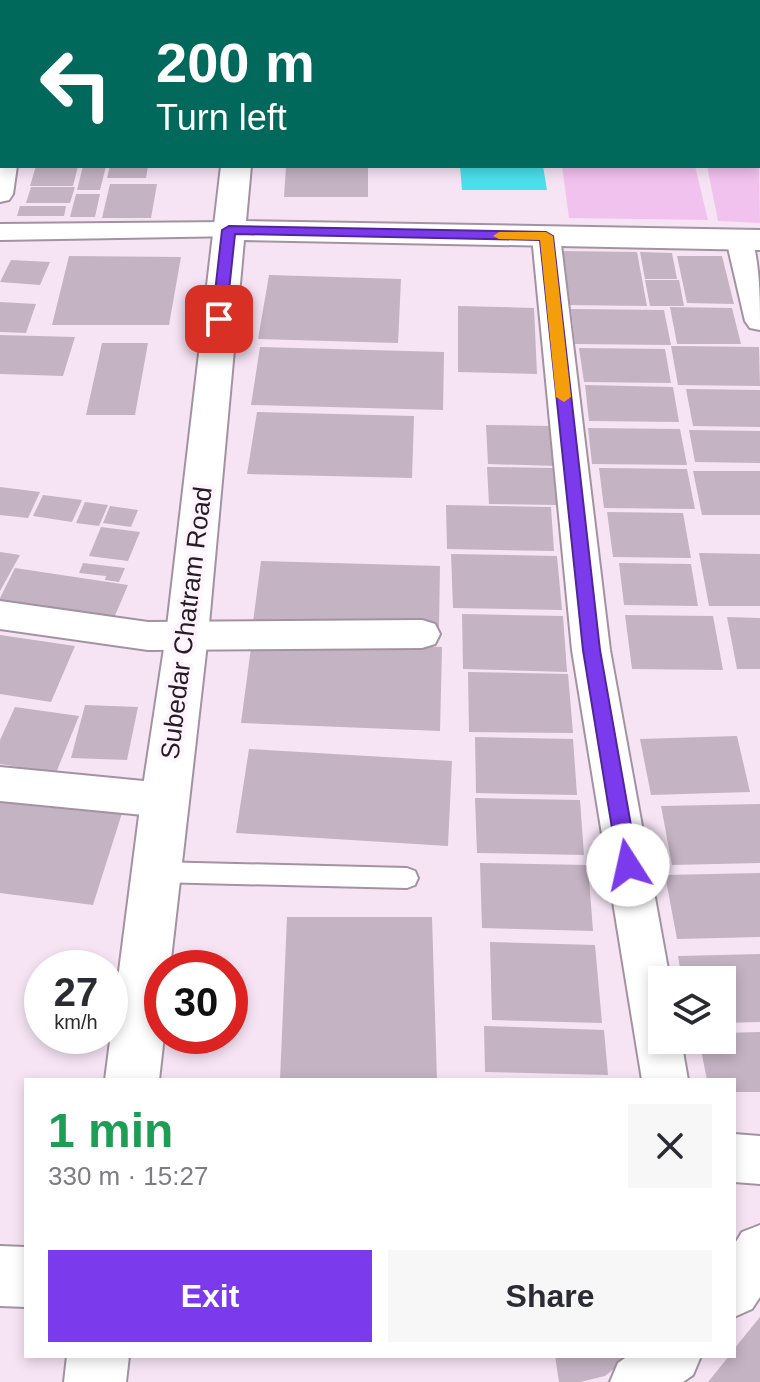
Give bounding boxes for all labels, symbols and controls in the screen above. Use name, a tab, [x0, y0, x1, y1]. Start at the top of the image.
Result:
text: 200 m	[156, 31, 315, 94]
icon: left	[24, 32, 128, 136]
text: Turn left	[156, 97, 287, 138]
pin	[185, 285, 253, 353]
icon: arrive	[197, 297, 241, 341]
street label: Subedar Chatram Road	[154, 485, 218, 761]
position arrow	[586, 823, 670, 907]
speed limit sign: 30	[144, 950, 248, 1054]
map controls	[648, 966, 736, 1054]
button: layers	[648, 966, 736, 1054]
text: 27	[54, 970, 98, 1014]
text: km/h	[54, 1011, 98, 1033]
text: 1 min	[48, 1104, 173, 1157]
button: close	[628, 1104, 712, 1188]
text: 330 m · 15:27	[48, 1161, 208, 1191]
button: Exit	[48, 1250, 372, 1342]
button: Share	[388, 1250, 712, 1342]

